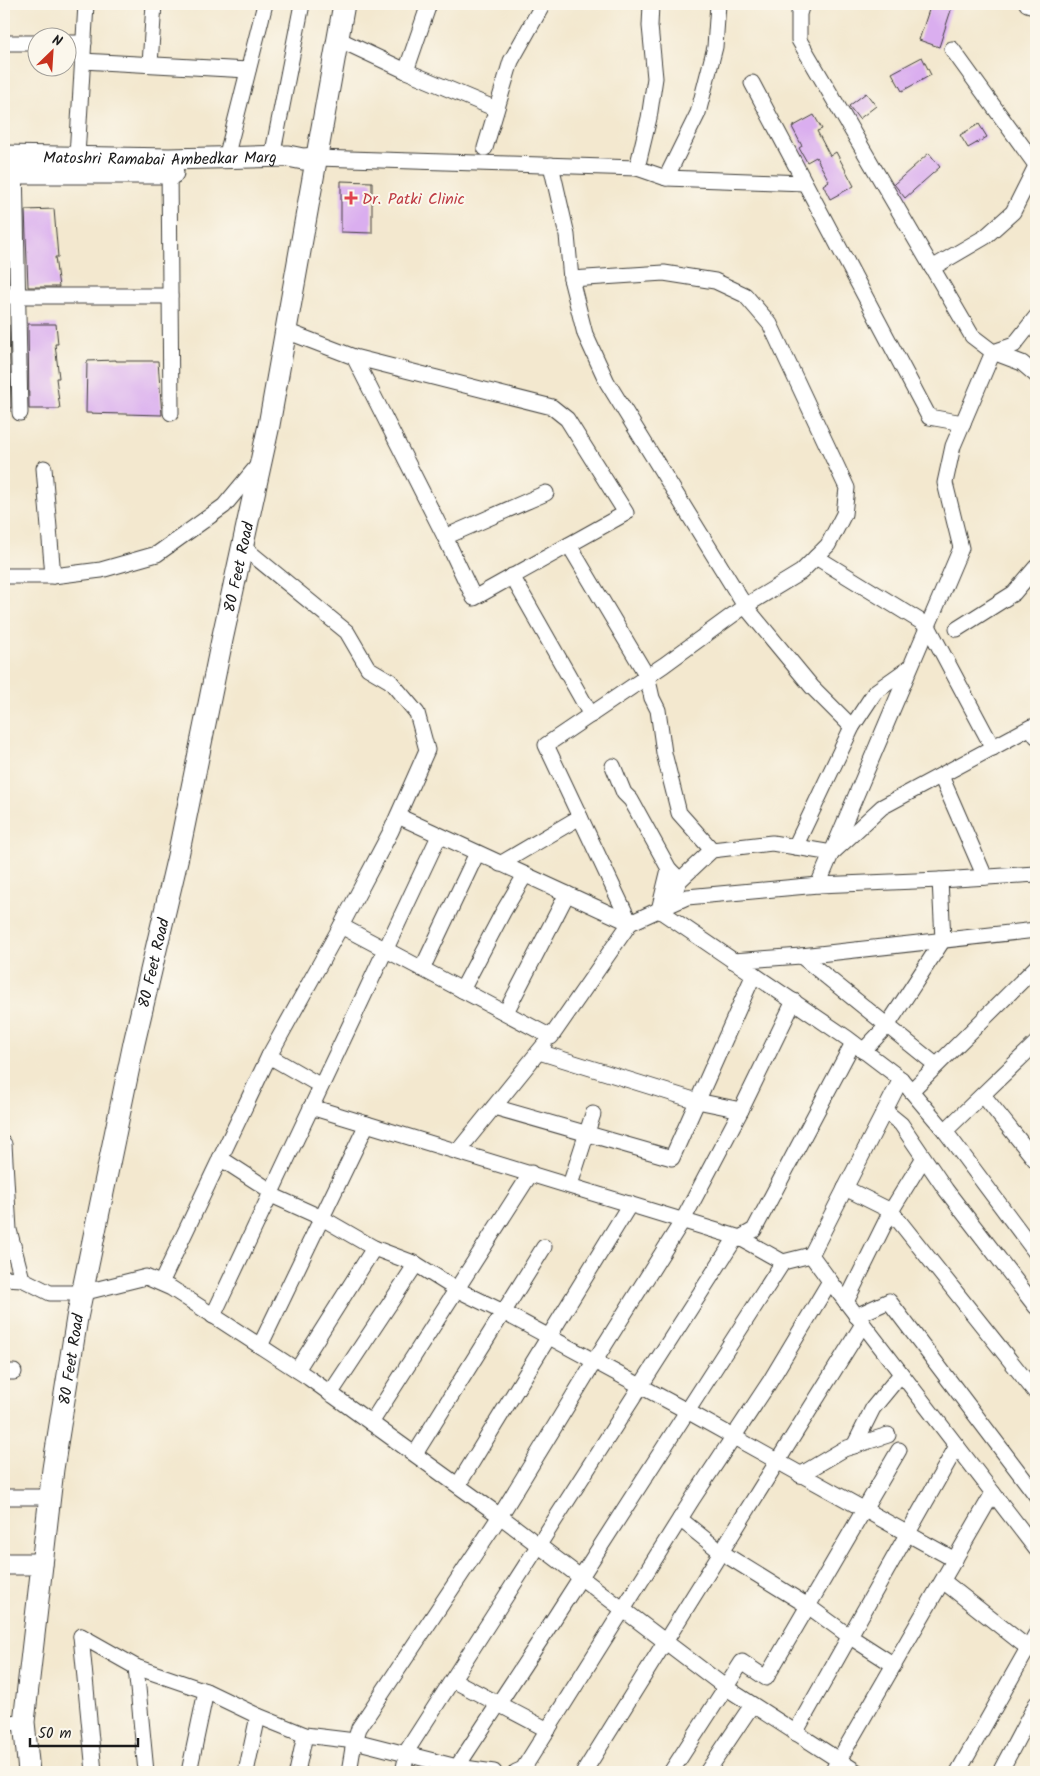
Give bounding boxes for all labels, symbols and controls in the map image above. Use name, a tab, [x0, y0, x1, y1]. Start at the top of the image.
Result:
north arrow	[28, 28, 78, 78]
text: N	[48, 29, 66, 53]
street label: Matoshri Ramabai Ambedkar Marg	[43, 145, 277, 173]
place label: Dr. Patki Clinic	[362, 187, 465, 212]
marker: Dr. Patki Clinic	[344, 191, 358, 205]
street label: 80 Feet Road	[217, 519, 262, 615]
street label: 80 Feet Road	[132, 915, 177, 1011]
street label: 80 Feet Road	[52, 1311, 92, 1407]
scale bar	[30, 1716, 138, 1748]
text: 50 m	[38, 1722, 72, 1746]

